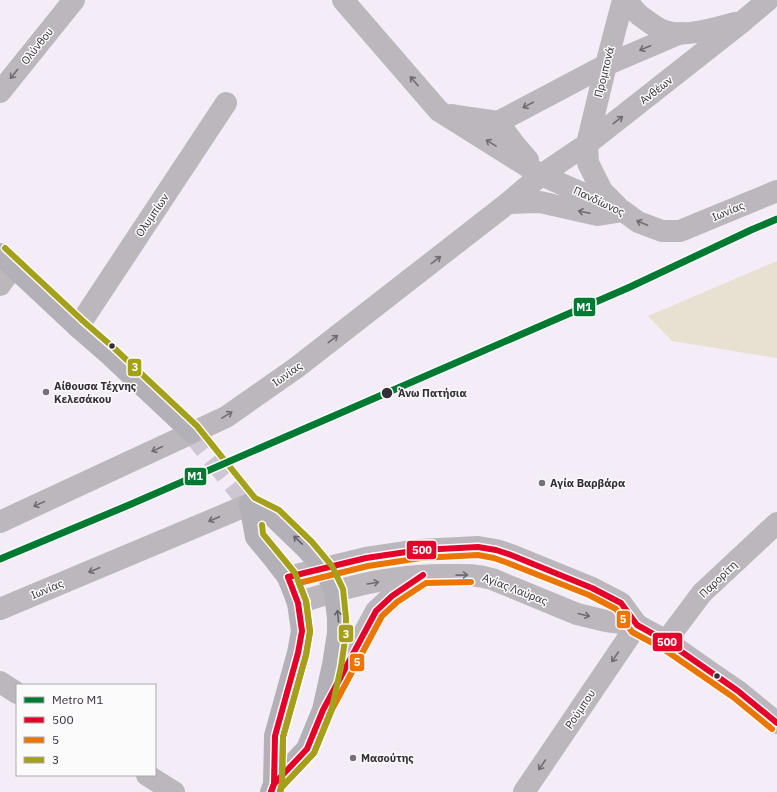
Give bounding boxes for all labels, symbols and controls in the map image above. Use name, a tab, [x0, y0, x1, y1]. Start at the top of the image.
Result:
street label: Ολύνθου	[18, 25, 56, 67]
street label: Προμπονά	[591, 45, 617, 99]
one-way arrow	[640, 45, 652, 53]
one-way arrow	[10, 69, 19, 79]
street label: Ανθέων	[637, 73, 676, 107]
one-way arrow	[409, 76, 418, 87]
one-way arrow	[523, 102, 535, 110]
one-way arrow	[612, 115, 623, 124]
one-way arrow	[485, 139, 496, 148]
street label: Πανδίωνος	[571, 183, 627, 219]
street label: Ολυμπίων	[132, 190, 172, 239]
street label: Ιωνίας	[710, 198, 746, 224]
one-way arrow	[578, 207, 591, 215]
one-way arrow	[637, 219, 649, 226]
one-way arrow	[430, 255, 441, 264]
line badge: Μ1	[573, 297, 596, 317]
text: Μ1	[576, 300, 592, 314]
one-way arrow	[327, 335, 338, 344]
unlabelled marker	[107, 341, 117, 351]
line badge: 3	[127, 358, 142, 377]
street label: Ιωνίας	[269, 358, 305, 390]
text: 3	[132, 360, 138, 374]
place label: Αίθουσα Τέχνης Κελεσάκου	[54, 379, 137, 406]
marker: Άνω Πατήσια	[380, 386, 394, 400]
place label: Άνω Πατήσια	[398, 386, 467, 400]
marker: Αίθουσα Τέχνης Κελεσάκου	[41, 387, 51, 397]
one-way arrow	[221, 411, 233, 419]
one-way arrow	[152, 446, 164, 453]
line badge: Μ1	[184, 467, 207, 486]
text: Μ1	[187, 469, 203, 483]
place label: Αγία Βαρβάρα	[550, 476, 625, 490]
marker: Αγία Βαρβάρα	[537, 478, 547, 488]
one-way arrow	[34, 501, 46, 508]
one-way arrow	[208, 516, 220, 524]
one-way arrow	[293, 535, 303, 545]
line badge: 500	[406, 540, 437, 560]
text: 500	[412, 543, 432, 557]
street label: Παρορίτη	[696, 557, 740, 601]
one-way arrow	[88, 566, 100, 574]
street label: Αγίας Λαύρας	[480, 570, 550, 608]
one-way arrow	[455, 571, 468, 578]
street label: Ιωνίας	[29, 576, 65, 602]
one-way arrow	[366, 579, 379, 587]
one-way arrow	[334, 610, 341, 623]
line badge: 5	[616, 610, 631, 629]
one-way arrow	[577, 612, 590, 620]
text: 5	[620, 612, 627, 626]
line badge: 3	[338, 624, 354, 643]
text: 3	[343, 627, 349, 641]
line badge: 500	[652, 632, 683, 652]
text: 500	[657, 635, 677, 649]
one-way arrow	[611, 652, 619, 663]
line badge: 5	[349, 653, 365, 672]
text: 5	[354, 655, 361, 669]
unlabelled marker	[712, 671, 722, 681]
legend	[16, 684, 156, 776]
street label: Ρούμπου	[562, 687, 598, 731]
text: Metro Μ1	[52, 692, 103, 707]
text: 500	[52, 712, 74, 727]
text: 5	[52, 732, 59, 747]
place label: Μασούτης	[361, 751, 414, 765]
text: 3	[52, 752, 59, 767]
marker: Μασούτης	[348, 753, 358, 763]
one-way arrow	[538, 759, 546, 770]

